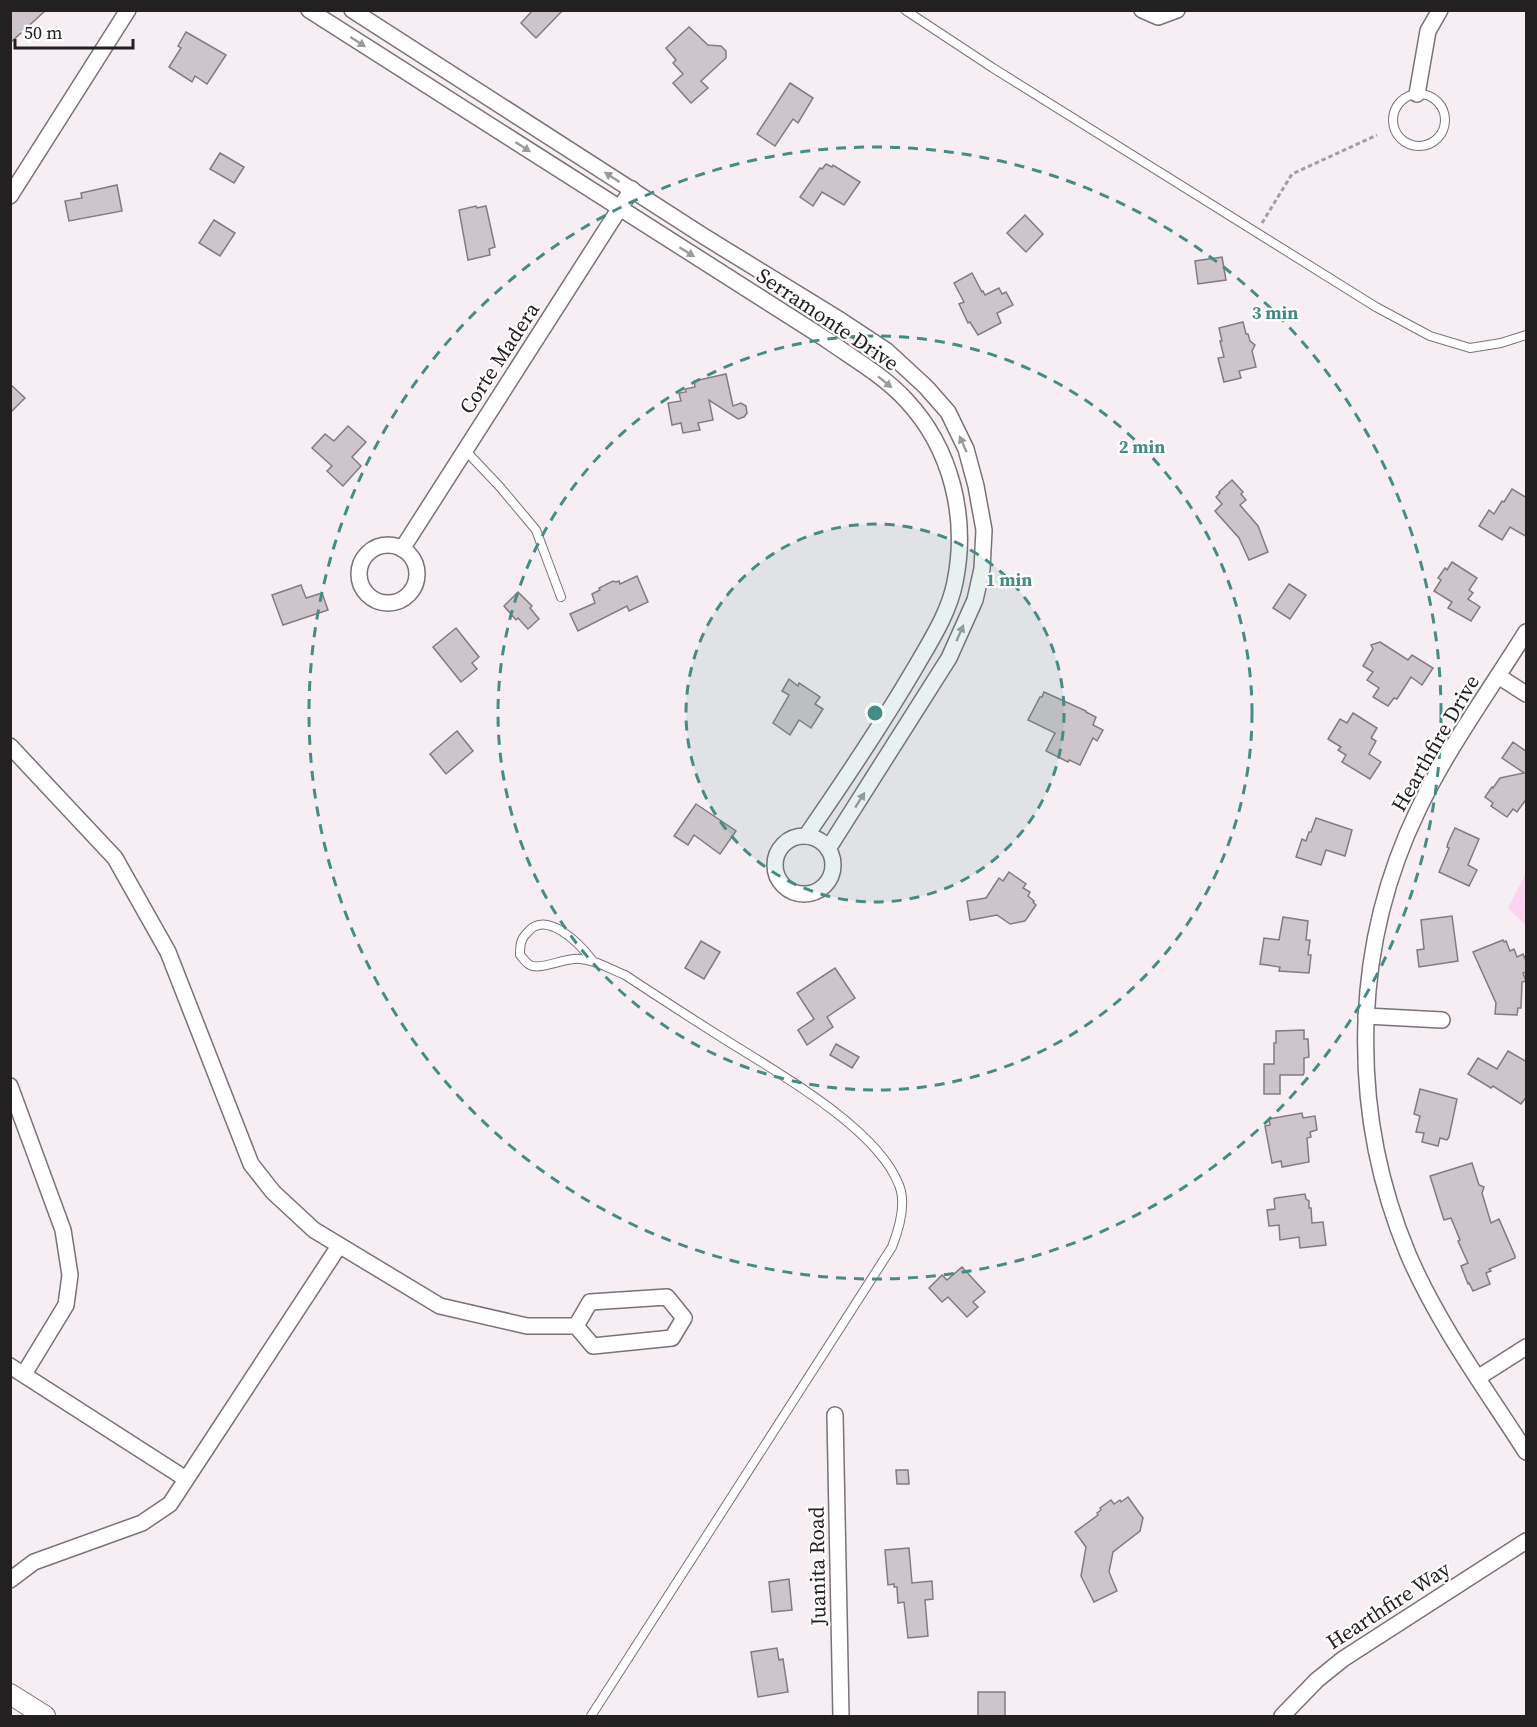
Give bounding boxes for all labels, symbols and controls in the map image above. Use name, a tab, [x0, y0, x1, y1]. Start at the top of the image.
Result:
scale bar	[15, 12, 134, 50]
text: 50 m	[24, 20, 62, 45]
one-way arrow	[350, 36, 366, 48]
one-way arrow	[515, 141, 531, 152]
one-way arrow	[604, 172, 621, 183]
one-way arrow	[679, 246, 695, 257]
street label: Serramonte Drive	[751, 261, 905, 377]
street label: Corte Madera	[452, 296, 546, 419]
text: 3 min	[1252, 300, 1298, 325]
one-way arrow	[877, 375, 893, 388]
text: 2 min	[1119, 434, 1165, 459]
one-way arrow	[958, 435, 968, 453]
text: 1 min	[986, 567, 1032, 592]
one-way arrow	[955, 623, 965, 641]
street label: Hearthfire Drive	[1384, 669, 1486, 817]
centre of rings	[865, 703, 885, 723]
one-way arrow	[854, 791, 865, 808]
street label: Juanita Road	[801, 1506, 833, 1627]
street label: Hearthfire Way	[1320, 1554, 1456, 1656]

